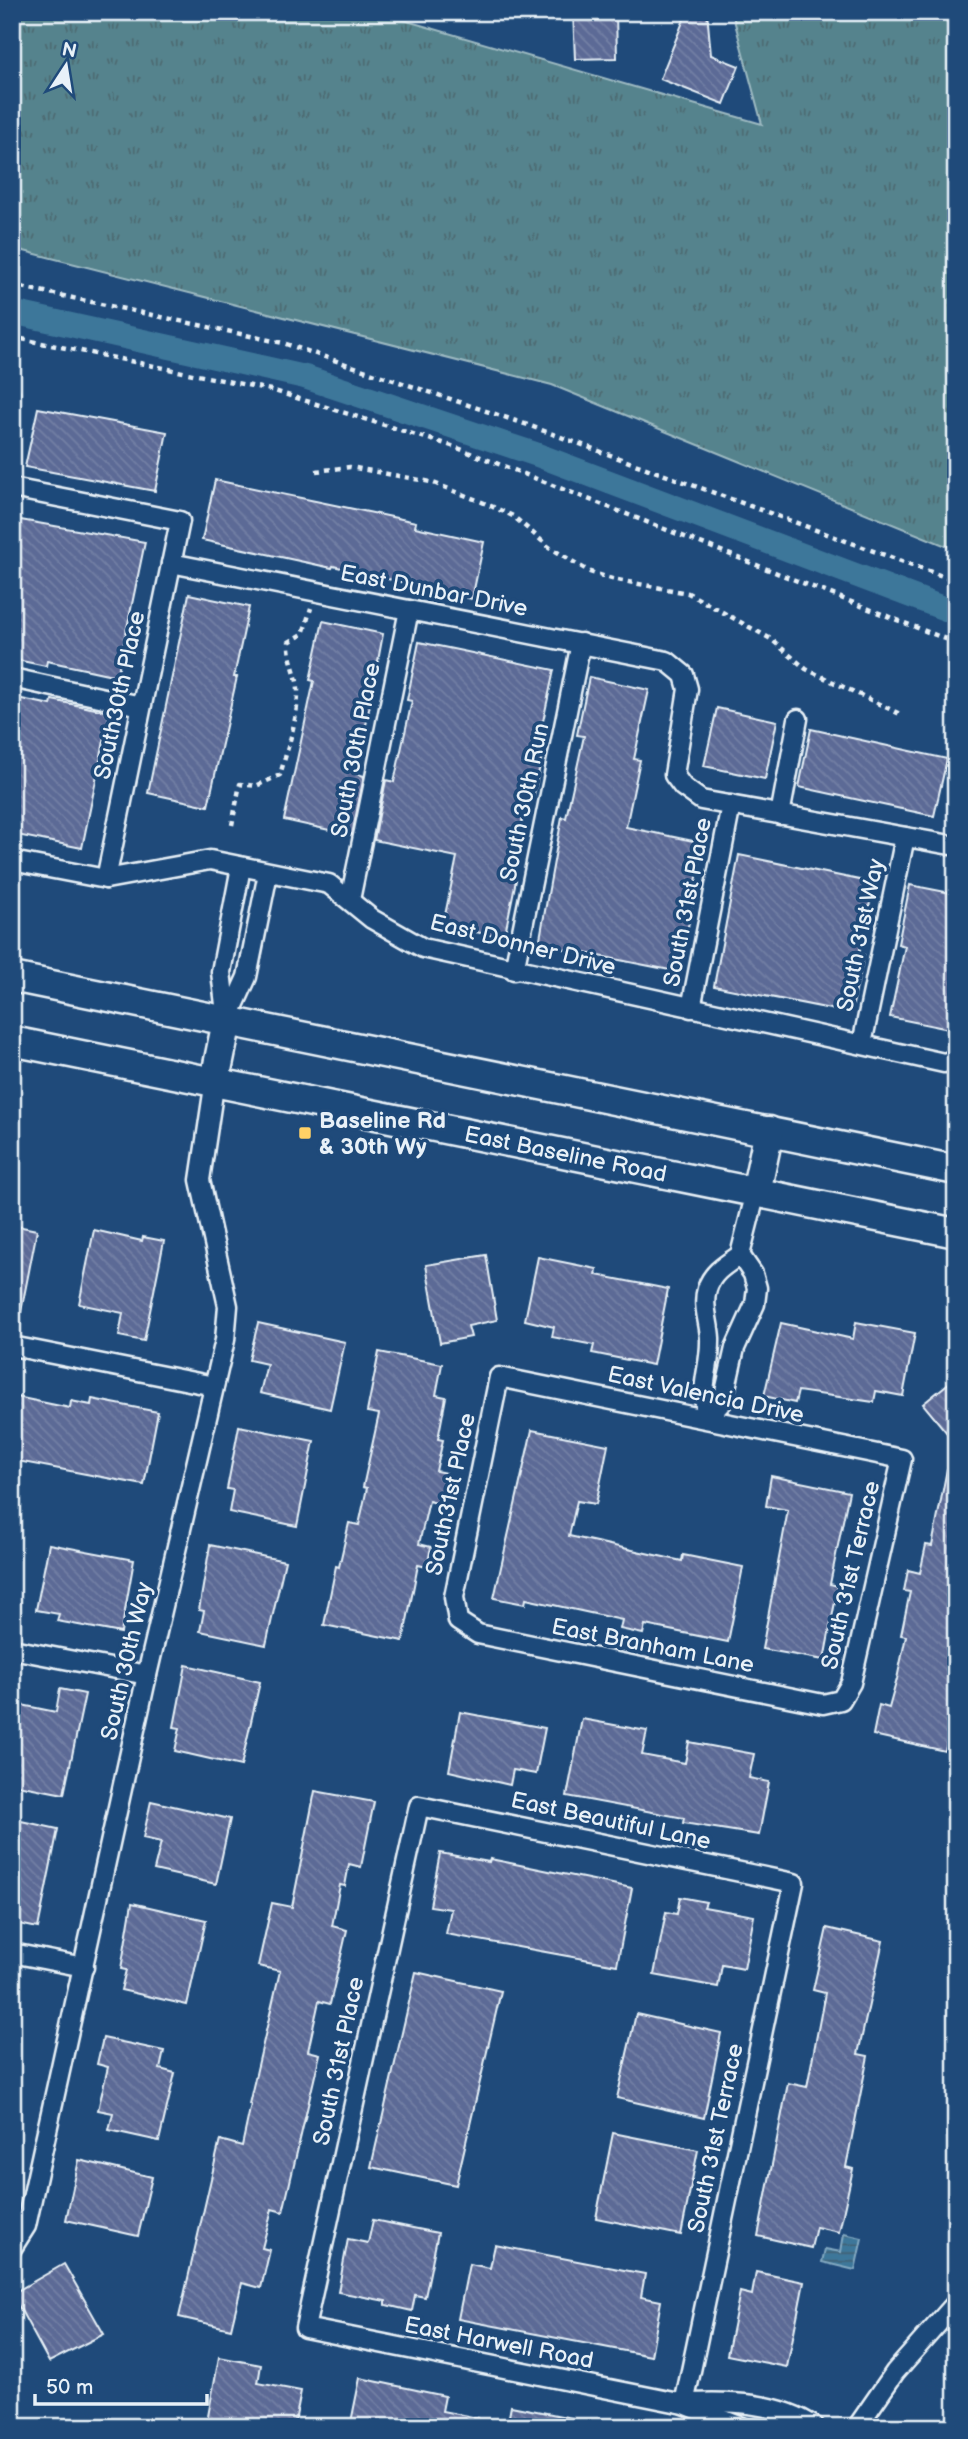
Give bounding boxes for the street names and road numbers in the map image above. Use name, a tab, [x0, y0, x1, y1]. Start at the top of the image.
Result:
street label: East Dunbar Drive	[338, 559, 530, 623]
street label: South30th Place	[88, 609, 151, 782]
street label: South 30th Place	[325, 660, 387, 840]
street label: South 30th Run	[495, 720, 555, 884]
street label: South 31st Place	[658, 815, 718, 989]
street label: South 31st Way	[831, 856, 891, 1014]
street label: East Donner Drive	[427, 908, 619, 982]
street label: East Baseline Road	[462, 1120, 669, 1189]
street label: East Valencia Drive	[605, 1360, 807, 1429]
street label: South31st Place	[420, 1410, 482, 1578]
street label: South 31st Terrace	[816, 1478, 886, 1672]
street label: South 30th Way	[95, 1579, 159, 1743]
street label: East Branham Lane	[549, 1613, 756, 1679]
street label: East Beautiful Lane	[508, 1786, 713, 1856]
street label: South 31st Place	[307, 1974, 371, 2148]
street label: South 31st Terrace	[682, 2041, 750, 2235]
street label: East Harwell Road	[402, 2311, 596, 2375]

